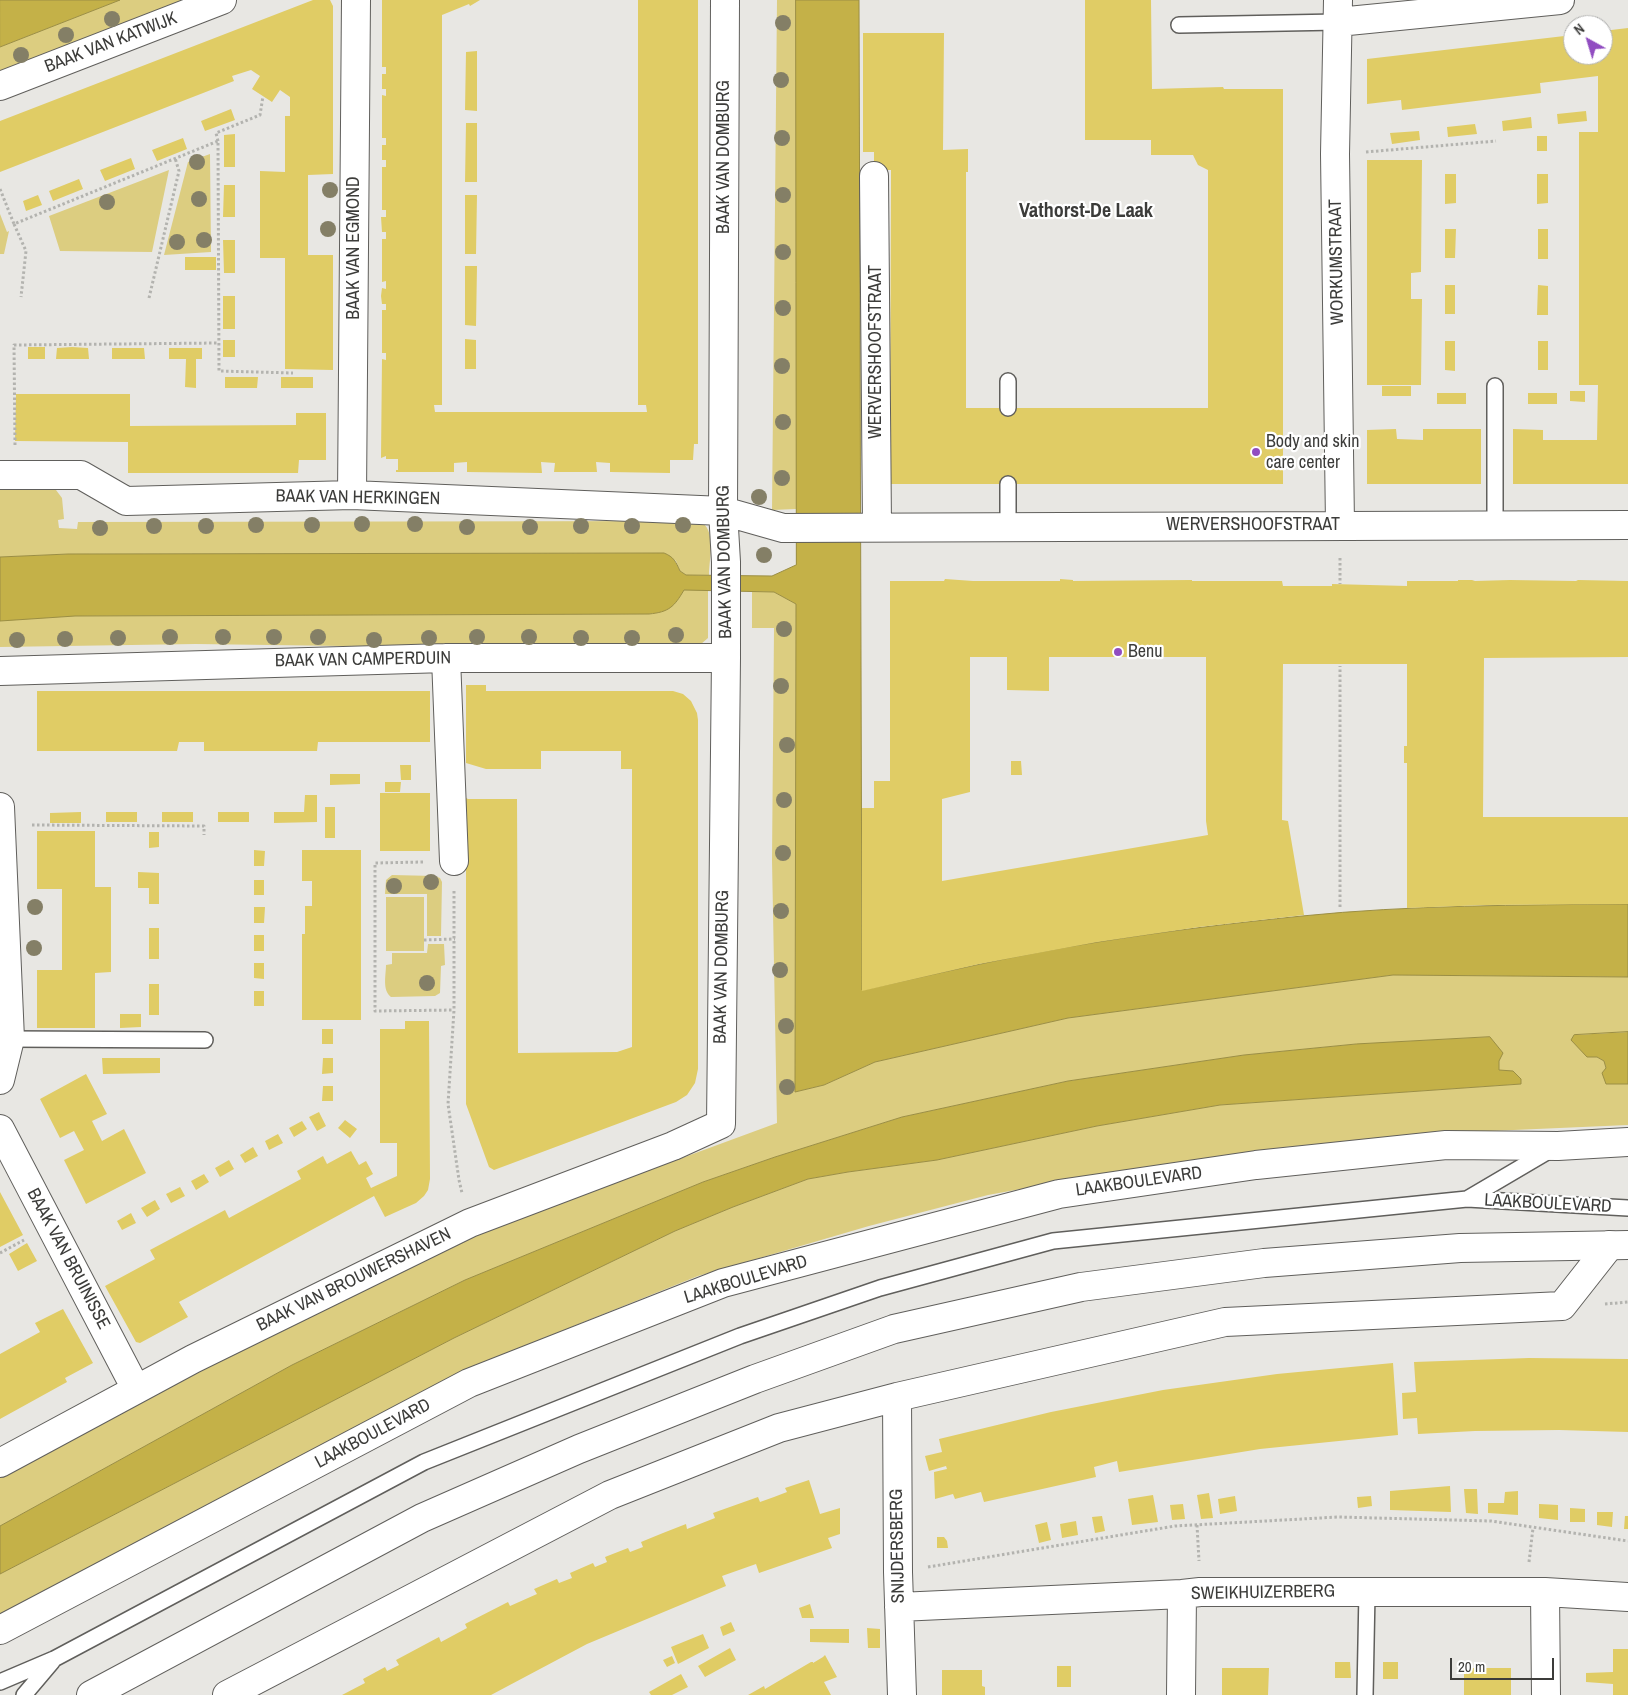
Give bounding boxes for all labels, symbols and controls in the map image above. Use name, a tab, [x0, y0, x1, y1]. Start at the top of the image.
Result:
street label: BAAK VAN KATWIJK	[42, 8, 180, 78]
north arrow	[1563, 15, 1613, 65]
text: N	[1570, 20, 1588, 39]
street label: BAAK VAN DOMBURG	[713, 80, 735, 234]
street label: BAAK VAN EGMOND	[343, 176, 365, 320]
street label: WORKUMSTRAAT	[1325, 199, 1349, 325]
district label: Vathorst-De Laak	[1019, 200, 1153, 224]
street label: WERVERSHOOFSTRAAT	[865, 265, 887, 439]
place label: Body and skin care center	[1266, 431, 1360, 474]
marker: Body and skin care center	[1250, 446, 1262, 458]
street label: BAAK VAN DOMBURG	[713, 485, 737, 639]
street label: BAAK VAN HERKINGEN	[276, 486, 440, 510]
street label: WERVERSHOOFSTRAAT	[1166, 514, 1340, 536]
place label: Benu	[1128, 641, 1162, 663]
marker: Benu	[1112, 646, 1124, 658]
street label: BAAK VAN CAMPERDUIN	[275, 648, 451, 672]
street label: BAAK VAN DOMBURG	[710, 890, 734, 1044]
street label: LAAKBOULEVARD	[1074, 1162, 1204, 1202]
street label: BAAK VAN BRUINISSE	[22, 1185, 114, 1333]
street label: LAAKBOULEVARD	[1484, 1190, 1612, 1218]
street label: BAAK VAN BROUWERSHAVEN	[253, 1223, 455, 1337]
street label: LAAKBOULEVARD	[682, 1251, 810, 1309]
street label: LAAKBOULEVARD	[312, 1394, 434, 1474]
street label: SNIJDERSBERG	[886, 1488, 910, 1604]
street label: SWEIKHUIZERBERG	[1191, 1581, 1335, 1605]
scale bar	[1453, 1648, 1557, 1680]
text: 20 m	[1458, 1656, 1485, 1677]

